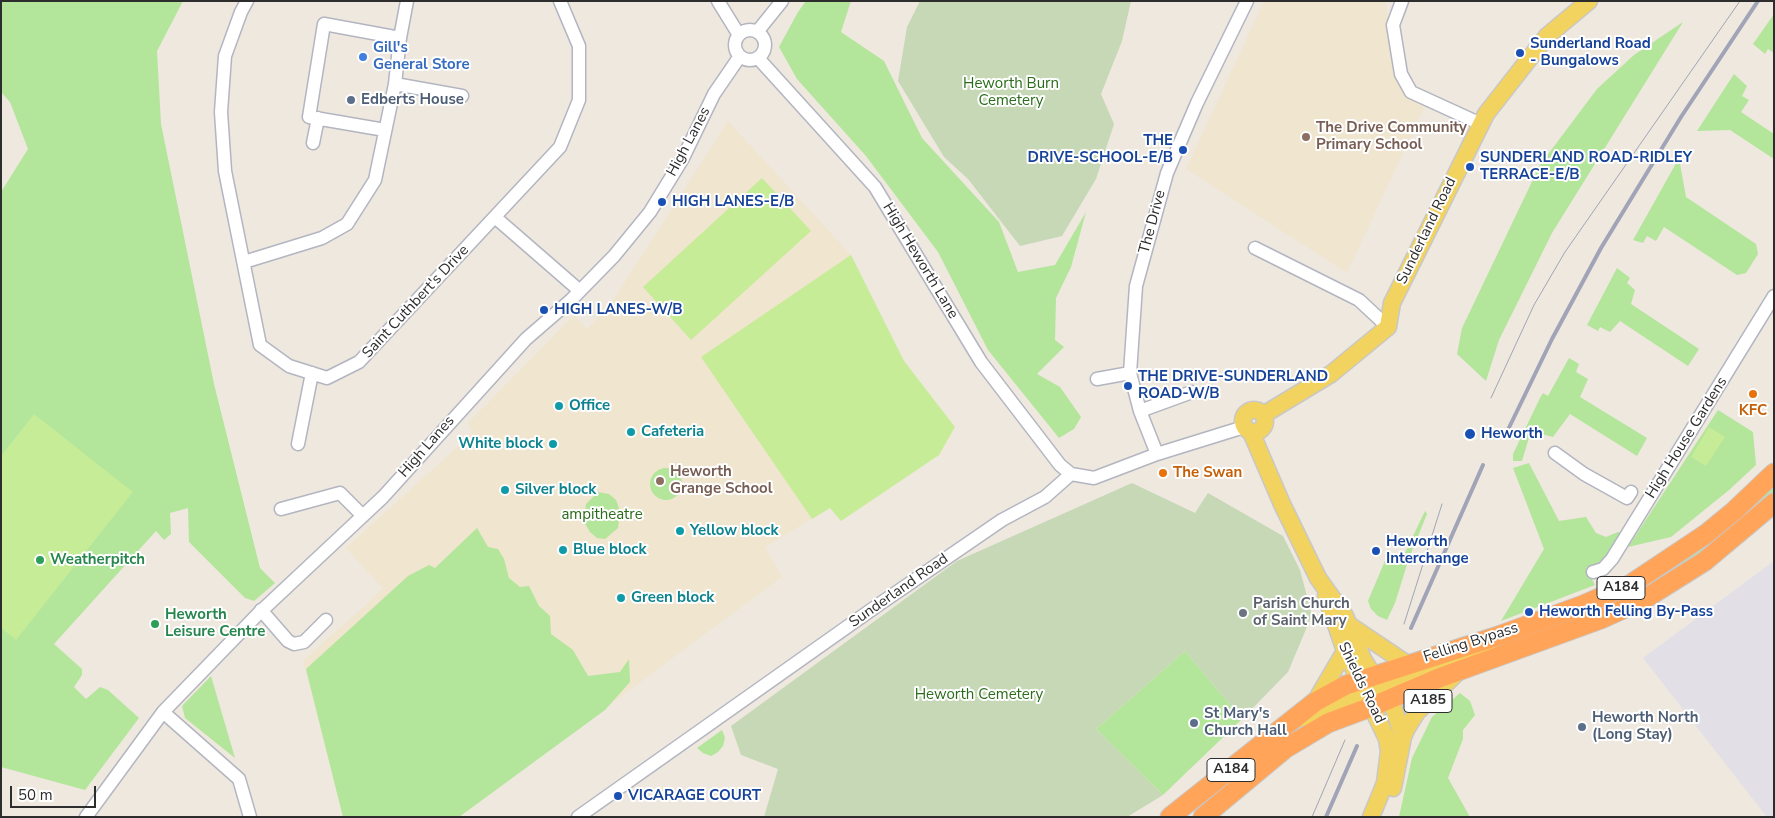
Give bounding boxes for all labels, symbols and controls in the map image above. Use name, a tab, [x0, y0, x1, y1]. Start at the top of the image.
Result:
place label: Sunderland Road - Bungalows	[1530, 35, 1651, 70]
place label: Gill's General Store	[373, 39, 470, 74]
marker: Sunderland Road - Bungalows	[1514, 47, 1526, 59]
marker: Gill's General Store	[357, 51, 369, 63]
park label: Heworth Burn Cemetery	[963, 75, 1059, 110]
place label: Edberts House	[361, 91, 464, 109]
marker: Edberts House	[345, 94, 357, 106]
street label: High Lanes	[663, 104, 715, 180]
place label: The Drive Community Primary School	[1316, 119, 1467, 154]
marker: The Drive Community Primary School	[1300, 131, 1312, 143]
place label: THE DRIVE-SCHOOL-E/B	[1028, 132, 1173, 167]
marker: THE DRIVE-SCHOOL-E/B	[1177, 144, 1189, 156]
place label: SUNDERLAND ROAD-RIDLEY TERRACE-E/B	[1480, 149, 1692, 184]
marker: SUNDERLAND ROAD-RIDLEY TERRACE-E/B	[1464, 161, 1476, 173]
street label: Sunderland Road	[1393, 175, 1461, 287]
street label: The Drive	[1136, 188, 1170, 256]
place label: HIGH LANES-E/B	[672, 193, 794, 211]
marker: HIGH LANES-E/B	[656, 196, 668, 208]
street label: High Heworth Lane	[878, 200, 962, 322]
street label: Saint Cuthbert's Drive	[359, 242, 473, 362]
place label: HIGH LANES-W/B	[554, 301, 683, 319]
marker: HIGH LANES-W/B	[538, 304, 550, 316]
place label: THE DRIVE-SUNDERLAND ROAD-W/B	[1138, 368, 1328, 403]
street label: High House Gardens	[1642, 374, 1732, 502]
marker: THE DRIVE-SUNDERLAND ROAD-W/B	[1122, 380, 1134, 392]
marker: KFC	[1747, 388, 1759, 400]
place label: Office	[569, 397, 610, 415]
marker: Office	[553, 400, 565, 412]
place label: KFC	[1739, 402, 1767, 420]
street label: High Lanes	[395, 412, 459, 482]
place label: Cafeteria	[641, 423, 704, 441]
place label: Heworth	[1481, 425, 1543, 443]
marker: Cafeteria	[625, 426, 637, 438]
marker: Heworth	[1463, 427, 1477, 441]
place label: White block	[458, 435, 543, 453]
marker: White block	[547, 438, 559, 450]
place label: Heworth Grange School	[670, 463, 772, 498]
place label: The Swan	[1173, 464, 1242, 482]
marker: The Swan	[1157, 467, 1169, 479]
marker: Heworth Grange School	[654, 475, 666, 487]
place label: Silver block	[515, 481, 596, 499]
marker: Silver block	[499, 484, 511, 496]
park label: ampitheatre	[561, 506, 643, 524]
place label: Yellow block	[690, 522, 778, 540]
marker: Yellow block	[674, 525, 686, 537]
place label: Heworth Interchange	[1386, 533, 1469, 568]
place label: Blue block	[573, 541, 646, 559]
marker: Blue block	[557, 544, 569, 556]
marker: Heworth Interchange	[1370, 545, 1382, 557]
street label: Sunderland Road	[846, 550, 952, 632]
place label: Weatherpitch	[50, 551, 145, 569]
marker: Weatherpitch	[34, 554, 46, 566]
road number: A184	[1597, 576, 1645, 600]
place label: Green block	[631, 589, 714, 607]
marker: Green block	[615, 592, 627, 604]
place label: Parish Church of Saint Mary	[1253, 595, 1350, 630]
place label: Heworth Felling By-Pass	[1539, 603, 1713, 621]
place label: Heworth Leisure Centre	[165, 606, 265, 641]
marker: Heworth Felling By-Pass	[1523, 606, 1535, 618]
marker: Parish Church of Saint Mary	[1237, 607, 1249, 619]
marker: Heworth Leisure Centre	[149, 618, 161, 630]
street label: Felling Bypass	[1421, 619, 1521, 667]
street label: Shields Road	[1334, 639, 1388, 727]
park label: Heworth Cemetery	[915, 686, 1043, 704]
road number: A185	[1404, 689, 1452, 712]
place label: St Mary's Church Hall	[1204, 705, 1287, 740]
place label: Heworth North (Long Stay)	[1592, 709, 1698, 744]
marker: St Mary's Church Hall	[1188, 717, 1200, 729]
marker: Heworth North (Long Stay)	[1576, 721, 1588, 733]
road number: A184	[1207, 758, 1255, 782]
scale bar	[12, 776, 99, 808]
text: 50 m	[18, 785, 53, 805]
place label: VICARAGE COURT	[628, 787, 761, 805]
marker: VICARAGE COURT	[612, 790, 624, 802]

